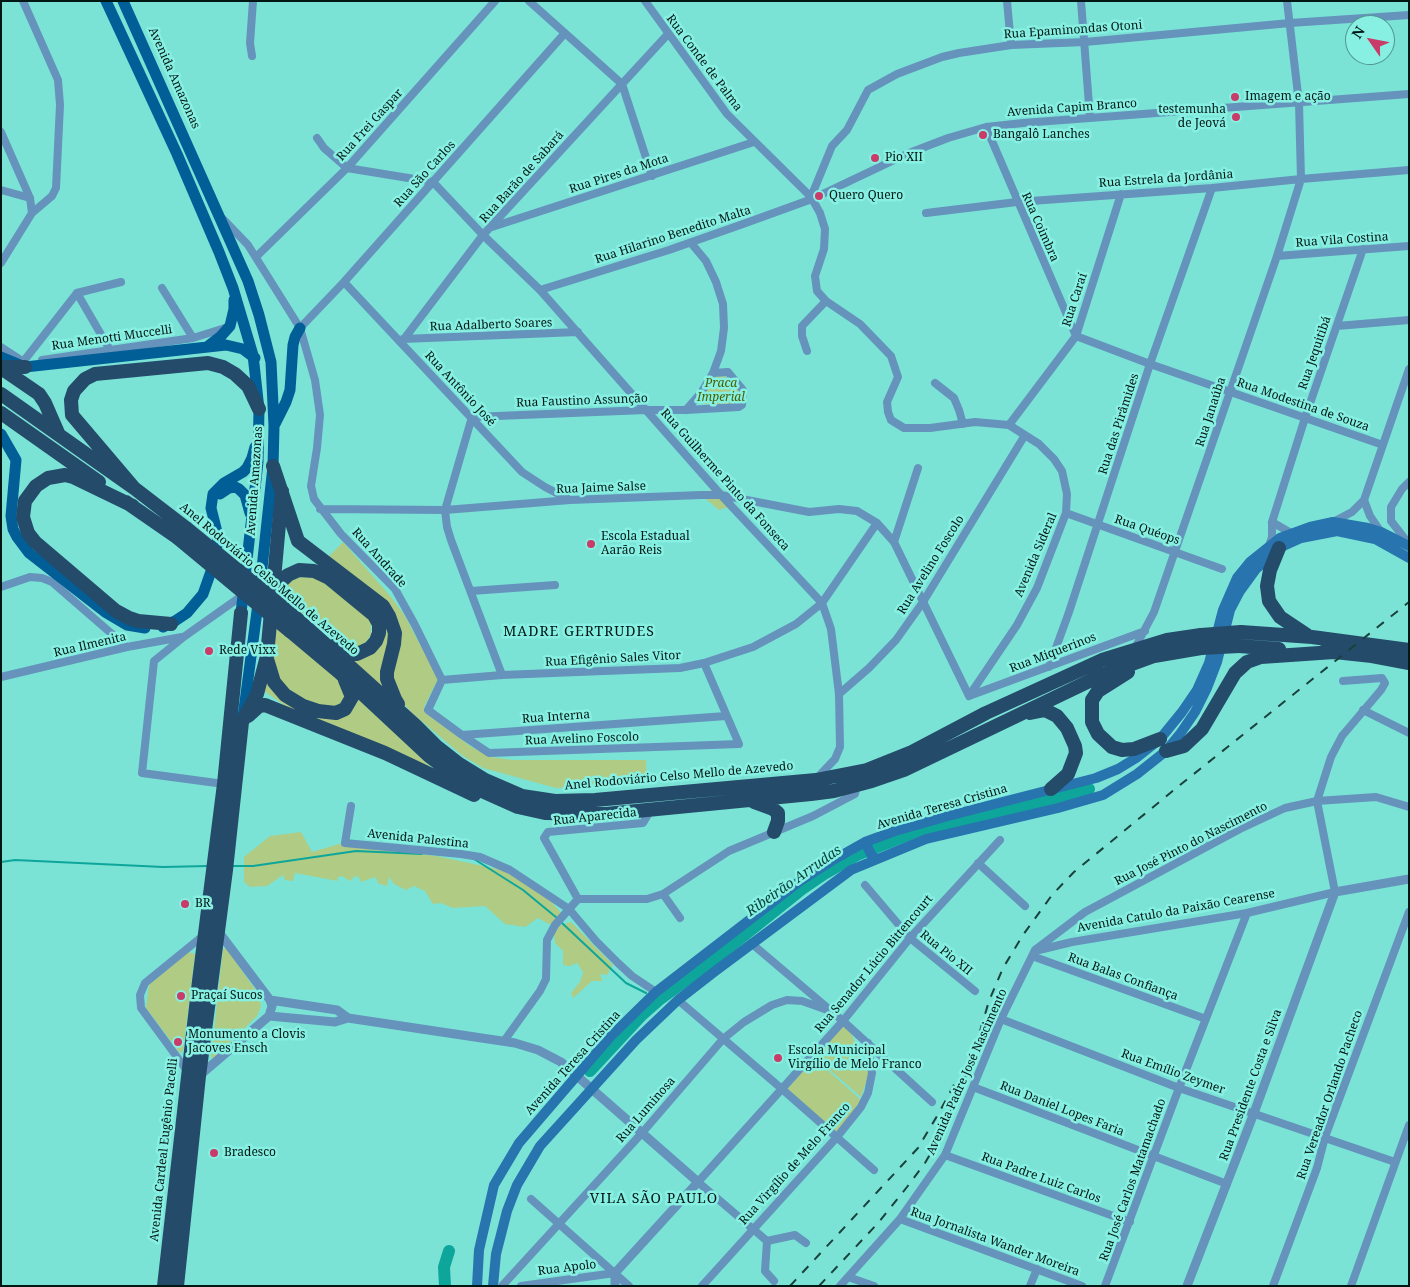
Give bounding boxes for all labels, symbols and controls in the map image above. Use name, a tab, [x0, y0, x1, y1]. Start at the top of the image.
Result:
street label: Rua Conde de Palma	[663, 12, 745, 114]
north arrow	[1345, 15, 1395, 65]
street label: Rua Epaminondas Otoni	[1003, 18, 1143, 42]
text: N	[1347, 22, 1369, 42]
street label: Avenida Amazonas	[145, 25, 203, 131]
street label: Rua Frei Gaspar	[334, 86, 406, 164]
place label: Imagem e ação	[1245, 90, 1331, 104]
marker: Imagem e ação	[1229, 91, 1241, 103]
street label: Avenida Capim Branco	[1007, 96, 1137, 120]
place label: testemunha de Jeová	[1158, 103, 1226, 131]
marker: testemunha de Jeová	[1230, 111, 1242, 123]
street label: Rua Barão de Sabará	[477, 128, 567, 226]
place label: Bangalô Lanches	[993, 128, 1090, 142]
marker: Bangalô Lanches	[977, 129, 989, 141]
street label: Rua São Carlos	[391, 138, 459, 210]
street label: Rua Pires da Mota	[568, 151, 670, 197]
place label: Pio XII	[885, 151, 923, 165]
marker: Pio XII	[869, 152, 881, 164]
street label: Rua Estrela da Jordânia	[1098, 167, 1234, 191]
place label: Quero Quero	[829, 189, 903, 203]
marker: Quero Quero	[813, 190, 825, 202]
street label: Rua Coimbra	[1018, 190, 1062, 264]
street label: Rua Hilarino Benedito Malta	[593, 203, 753, 267]
street label: Rua Vila Costina	[1295, 230, 1389, 250]
street label: Rua Caraí	[1060, 271, 1090, 329]
street label: Rua Jequitibá	[1296, 314, 1334, 392]
street label: Rua Adalberto Soares	[429, 316, 553, 334]
street label: Rua Menotti Muccelli	[51, 322, 173, 354]
street label: Rua Antônio José	[422, 348, 498, 430]
street label: Rua das Pirâmides	[1096, 372, 1142, 476]
street label: Rua Janaúba	[1193, 375, 1229, 449]
street label: Rua Modestina de Souza	[1235, 376, 1371, 434]
park label: Praca Imperial	[697, 377, 745, 405]
street label: Rua Faustino Assunção	[516, 392, 648, 410]
street label: Rua Guilherme Pinto da Fonseca	[657, 406, 793, 554]
street label: Avenida Amazonas	[244, 426, 266, 536]
street label: Rua Jaime Salse	[556, 479, 646, 497]
street label: Anel Rodoviário Celso Mello de Azevedo	[177, 500, 361, 658]
street label: Avenida Sideral	[1012, 511, 1060, 599]
street label: Rua Quéops	[1113, 512, 1181, 548]
street label: Rua Avelino Foscolo	[895, 513, 967, 617]
street label: Rua Andrade	[349, 525, 409, 591]
place label: Escola Estadual Aarão Reis	[601, 530, 690, 558]
marker: Escola Estadual Aarão Reis	[585, 538, 597, 550]
district label: MADRE GERTRUDES	[501, 624, 657, 640]
street label: Rua Ilmenita	[52, 630, 128, 660]
street label: Rua Miquerinos	[1008, 630, 1098, 676]
place label: Rede Vixx	[219, 644, 276, 658]
marker: Rede Vixx	[203, 645, 215, 657]
street label: Rua Efigênio Sales Vitor	[545, 648, 681, 670]
street label: Rua Interna	[521, 707, 591, 727]
street label: Rua Avelino Foscolo	[525, 730, 639, 748]
street label: Anel Rodoviário Celso Mello de Azevedo	[564, 759, 794, 793]
street label: Avenida Teresa Cristina	[875, 781, 1009, 833]
street label: Rua José Pinto do Nascimento	[1112, 799, 1270, 889]
street label: Rua Aparecida	[553, 805, 637, 829]
street label: Avenida Palestina	[367, 827, 469, 851]
water label: Ribeirão Arrudas	[743, 842, 845, 920]
street label: Avenida Catulo da Paixão Cearense	[1076, 886, 1276, 936]
street label: Rua Senador Lúcio Bittencourt	[812, 892, 936, 1036]
place label: BR	[195, 897, 211, 911]
marker: BR	[179, 898, 191, 910]
street label: Rua Pio XII	[917, 928, 975, 978]
street label: Rua Balas Confiança	[1066, 950, 1180, 1004]
street label: Avenida Padre José Nascimento	[924, 987, 1010, 1157]
place label: Praçaí Sucos	[191, 989, 262, 1003]
marker: Praçaí Sucos	[175, 990, 187, 1002]
street label: Rua Presidente Costa e Silva	[1217, 1007, 1285, 1163]
street label: Avenida Teresa Cristina	[522, 1008, 624, 1118]
street label: Rua Vereador Orlando Pacheco	[1294, 1008, 1366, 1182]
place label: Monumento a Clovis Jacoves Ensch	[188, 1028, 305, 1056]
marker: Monumento a Clovis Jacoves Ensch	[172, 1036, 184, 1048]
place label: Escola Municipal Virgílio de Melo Franco	[788, 1044, 922, 1072]
street label: Rua Emílio Zeymer	[1119, 1047, 1227, 1097]
marker: Escola Municipal Virgílio de Melo Franco	[772, 1052, 784, 1064]
street label: Avenida Cardeal Eugênio Pacelli	[147, 1058, 181, 1242]
street label: Rua Luminosa	[614, 1074, 678, 1146]
street label: Rua Daniel Lopes Faria	[998, 1079, 1126, 1139]
street label: Rua José Carlos Matamachado	[1097, 1097, 1169, 1263]
street label: Rua Virgílio de Melo Franco	[736, 1100, 854, 1228]
place label: Bradesco	[224, 1146, 276, 1160]
marker: Bradesco	[208, 1147, 220, 1159]
street label: Rua Padre Luiz Carlos	[979, 1150, 1103, 1206]
district label: VILA SÃO PAULO	[588, 1191, 720, 1207]
street label: Rua Jornalista Wander Moreira	[909, 1205, 1081, 1279]
street label: Rua Apolo	[537, 1257, 597, 1279]

